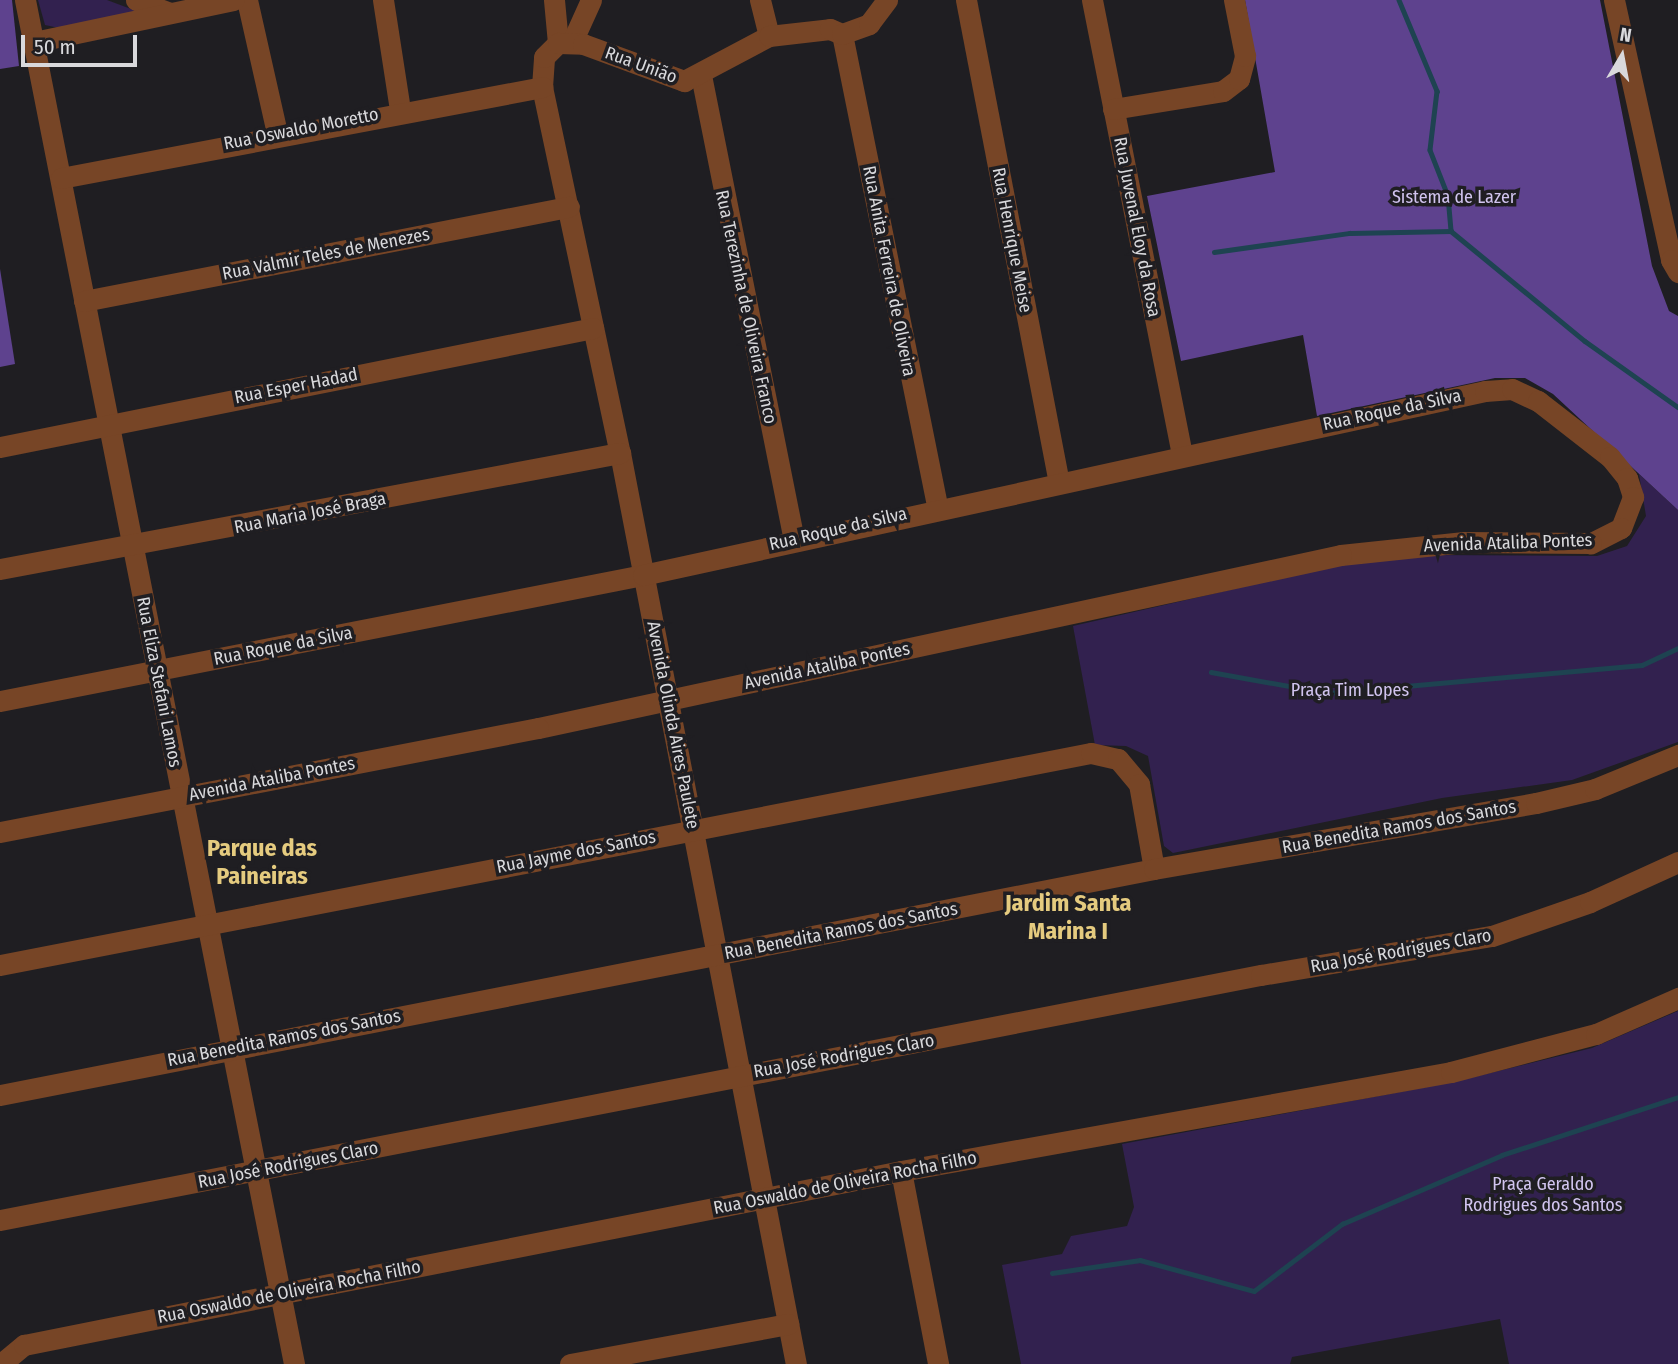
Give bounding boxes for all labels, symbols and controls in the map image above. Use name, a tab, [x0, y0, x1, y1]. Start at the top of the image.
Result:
scale bar	[24, 21, 140, 65]
north arrow	[1587, 21, 1657, 91]
text: N	[1618, 23, 1633, 47]
text: 50 m	[34, 34, 76, 60]
street label: Rua União	[602, 42, 680, 88]
street label: Rua Oswaldo Moretto	[222, 103, 380, 155]
street label: Rua Juvenal Eloy da Rosa	[1109, 135, 1165, 319]
street label: Rua Anita Ferreira de Oliveira	[858, 164, 920, 378]
street label: Rua Henrique Meise	[987, 166, 1037, 314]
park label: Sistema de Lazer	[1392, 186, 1516, 208]
street label: Rua Terezinha de Oliveira Franco	[711, 188, 781, 426]
street label: Rua Valmir Teles de Menezes	[220, 223, 432, 285]
street label: Rua Esper Hadad	[233, 363, 359, 409]
street label: Rua Roque da Silva	[1321, 385, 1463, 435]
street label: Rua Maria José Braga	[232, 488, 388, 538]
street label: Rua Roque da Silva	[767, 503, 909, 555]
street label: Avenida Ataliba Pontes	[1423, 529, 1593, 557]
street label: Rua Eliza Stefani Lamos	[132, 595, 186, 769]
street label: Avenida Olinda Aires Paulete	[642, 619, 704, 831]
street label: Rua Roque da Silva	[212, 622, 354, 670]
street label: Avenida Ataliba Pontes	[742, 638, 912, 694]
park label: Praça Tim Lopes	[1291, 679, 1409, 701]
street label: Avenida Ataliba Pontes	[187, 752, 357, 806]
street label: Rua Benedita Ramos dos Santos	[1280, 796, 1518, 858]
street label: Rua Jayme dos Santos	[495, 826, 657, 878]
district label: Parque das Paineiras	[207, 835, 317, 891]
district label: Jardim Santa Marina I	[1005, 890, 1131, 946]
street label: Rua Benedita Ramos dos Santos	[723, 898, 959, 964]
street label: Rua José Rodrigues Claro	[1309, 924, 1493, 978]
street label: Rua Benedita Ramos dos Santos	[166, 1005, 402, 1071]
street label: Rua José Rodrigues Claro	[752, 1029, 936, 1083]
street label: Rua José Rodrigues Claro	[196, 1137, 380, 1193]
street label: Rua Oswaldo de Oliveira Rocha Filho	[712, 1147, 978, 1219]
park label: Praça Geraldo Rodrigues dos Santos	[1463, 1174, 1623, 1216]
street label: Rua Oswaldo de Oliveira Rocha Filho	[156, 1256, 422, 1328]

